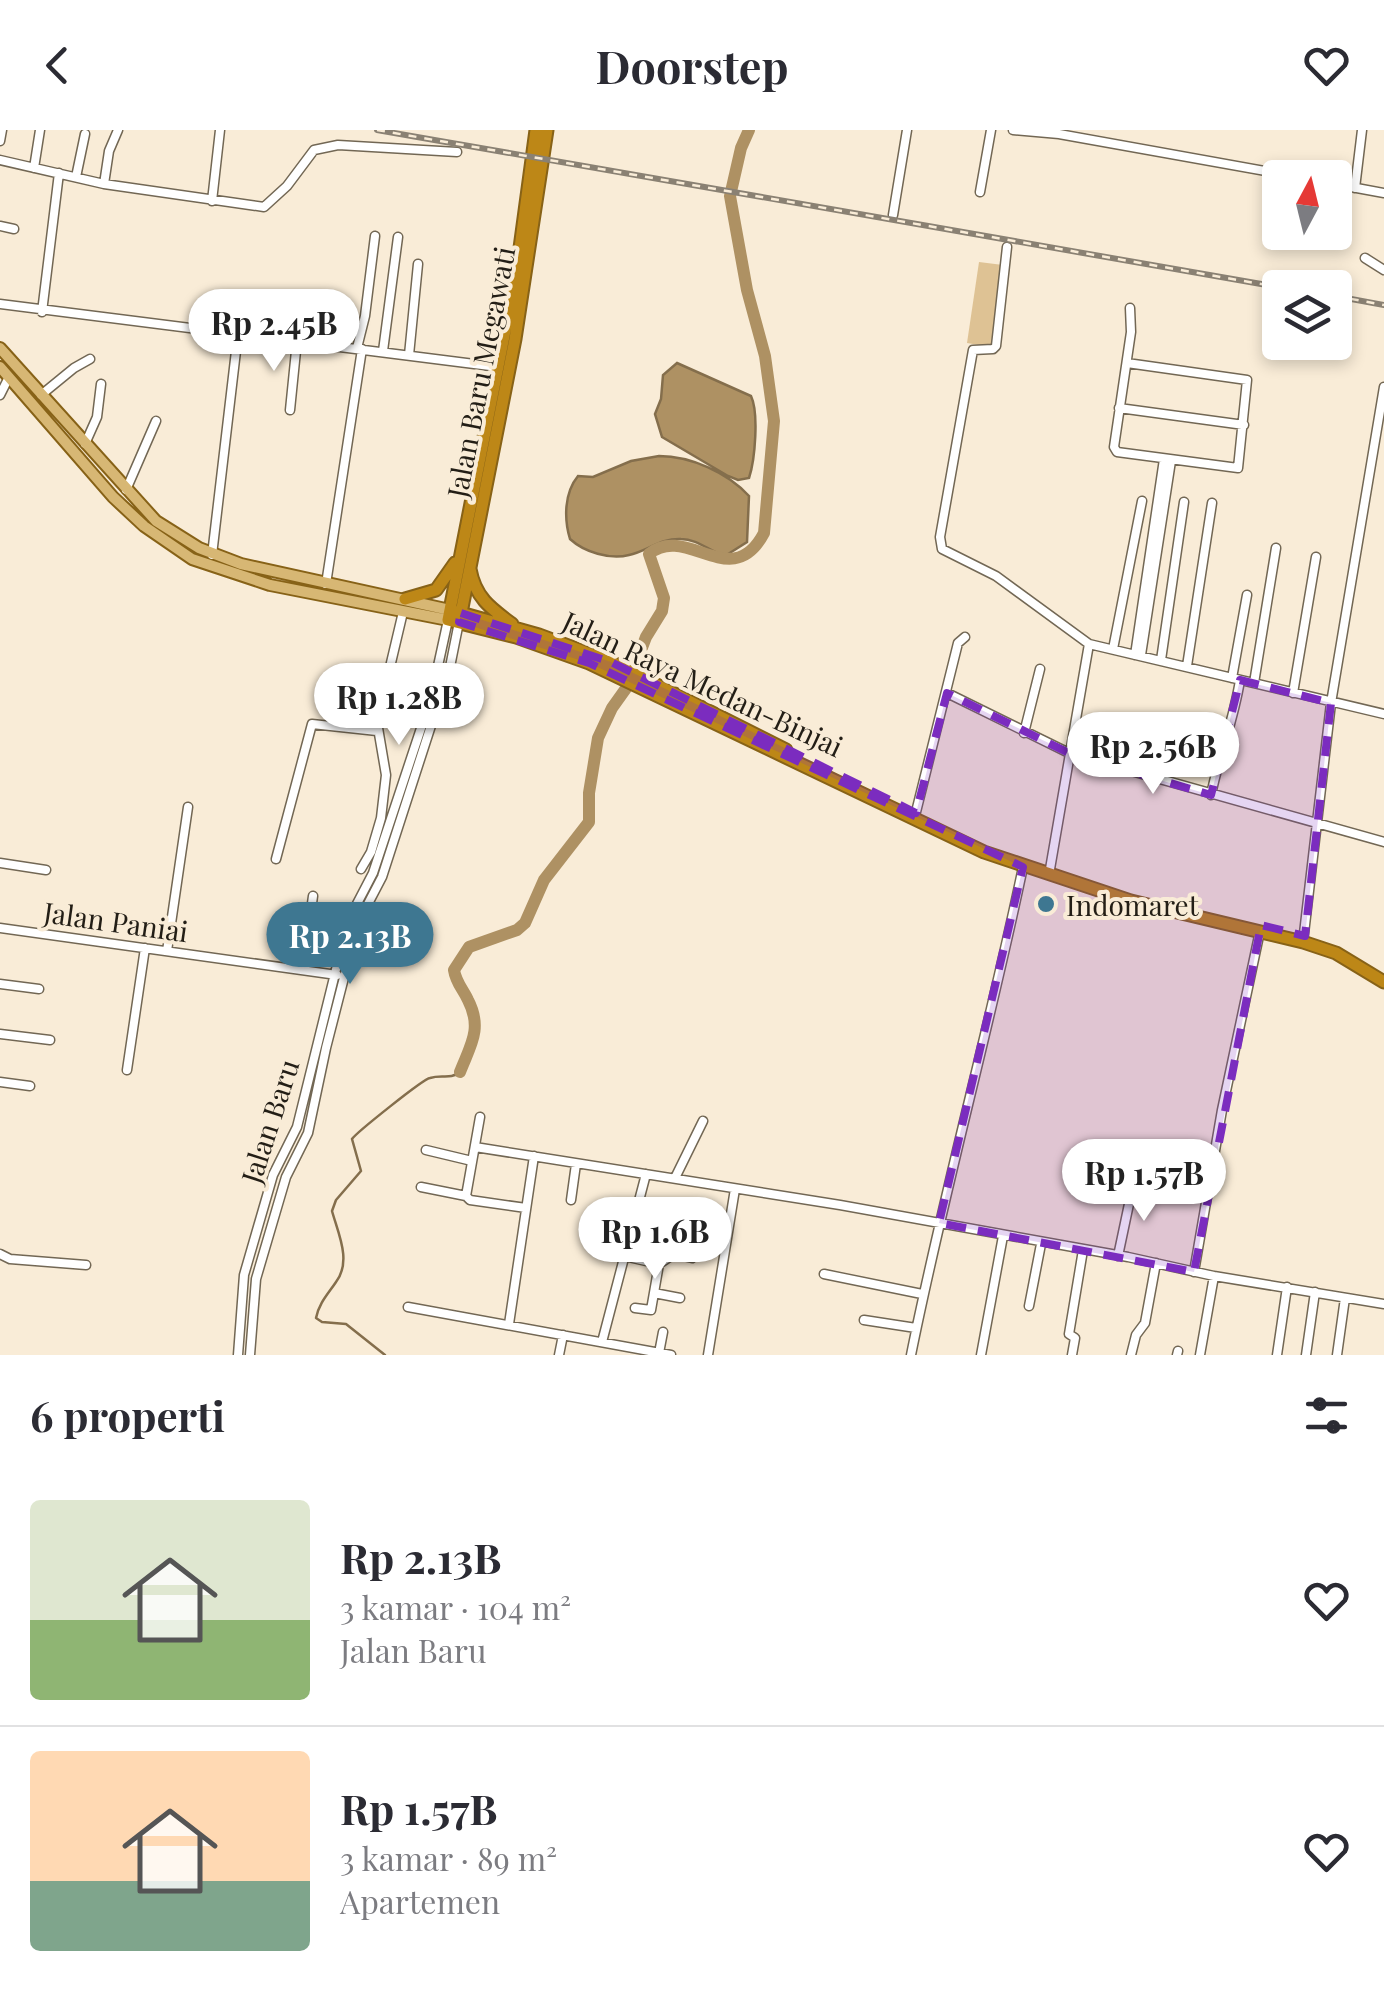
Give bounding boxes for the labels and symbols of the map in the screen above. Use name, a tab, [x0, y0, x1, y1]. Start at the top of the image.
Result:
north arrow	[1262, 160, 1352, 250]
street label: Jalan Baru Megawati	[437, 243, 522, 502]
pin: Rp 2.45B	[171, 289, 377, 374]
street label: Jalan Raya Medan-Binjai	[556, 601, 849, 764]
pin: Rp 1.28B	[296, 663, 502, 748]
pin: Rp 2.56B	[1050, 712, 1256, 797]
place label: Indomaret	[1066, 886, 1200, 923]
street label: Jalan Paniai	[40, 892, 191, 949]
marker: Indomaret	[1035, 893, 1057, 915]
pin: Rp 2.13B	[247, 902, 453, 987]
street label: Jalan Baru	[231, 1054, 306, 1189]
pin: Rp 1.57B	[1041, 1139, 1247, 1224]
pin: Rp 1.6B	[563, 1197, 747, 1282]

